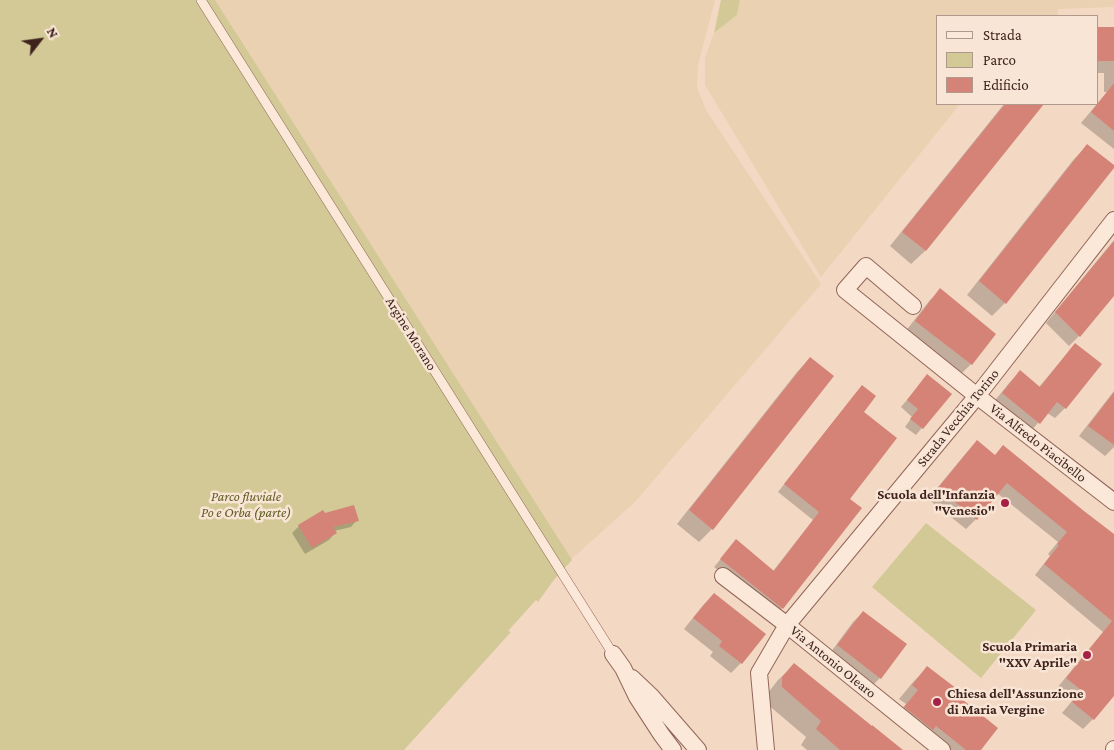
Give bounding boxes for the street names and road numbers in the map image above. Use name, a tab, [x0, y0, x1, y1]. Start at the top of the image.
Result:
street label: Argine Morano	[382, 294, 440, 374]
street label: Strada Vecchia Torino	[913, 366, 1003, 470]
street label: Via Alfredo Piacibello	[986, 400, 1090, 486]
street label: Via Antonio Olearo	[787, 622, 879, 702]

